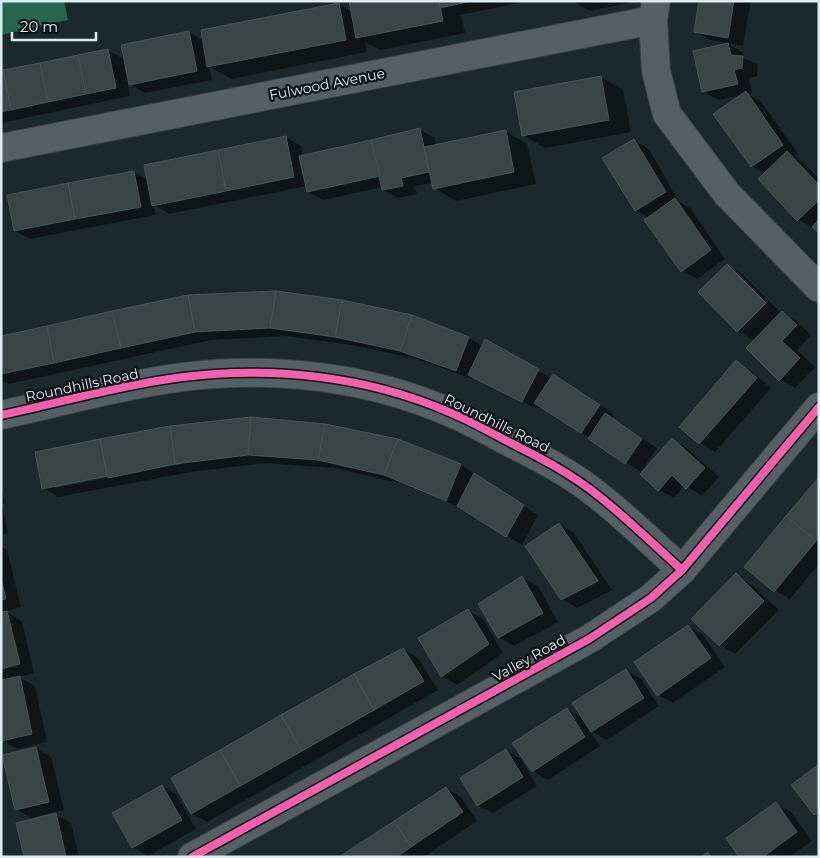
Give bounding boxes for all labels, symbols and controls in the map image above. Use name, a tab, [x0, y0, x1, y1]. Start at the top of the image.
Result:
scale bar	[12, 10, 96, 42]
text: 20 m	[20, 17, 58, 36]
street label: Fulwood Avenue	[268, 64, 386, 104]
street label: Roundhills Road	[24, 364, 140, 406]
street label: Roundhills Road	[441, 390, 553, 456]
street label: Valley Road	[489, 630, 569, 686]

